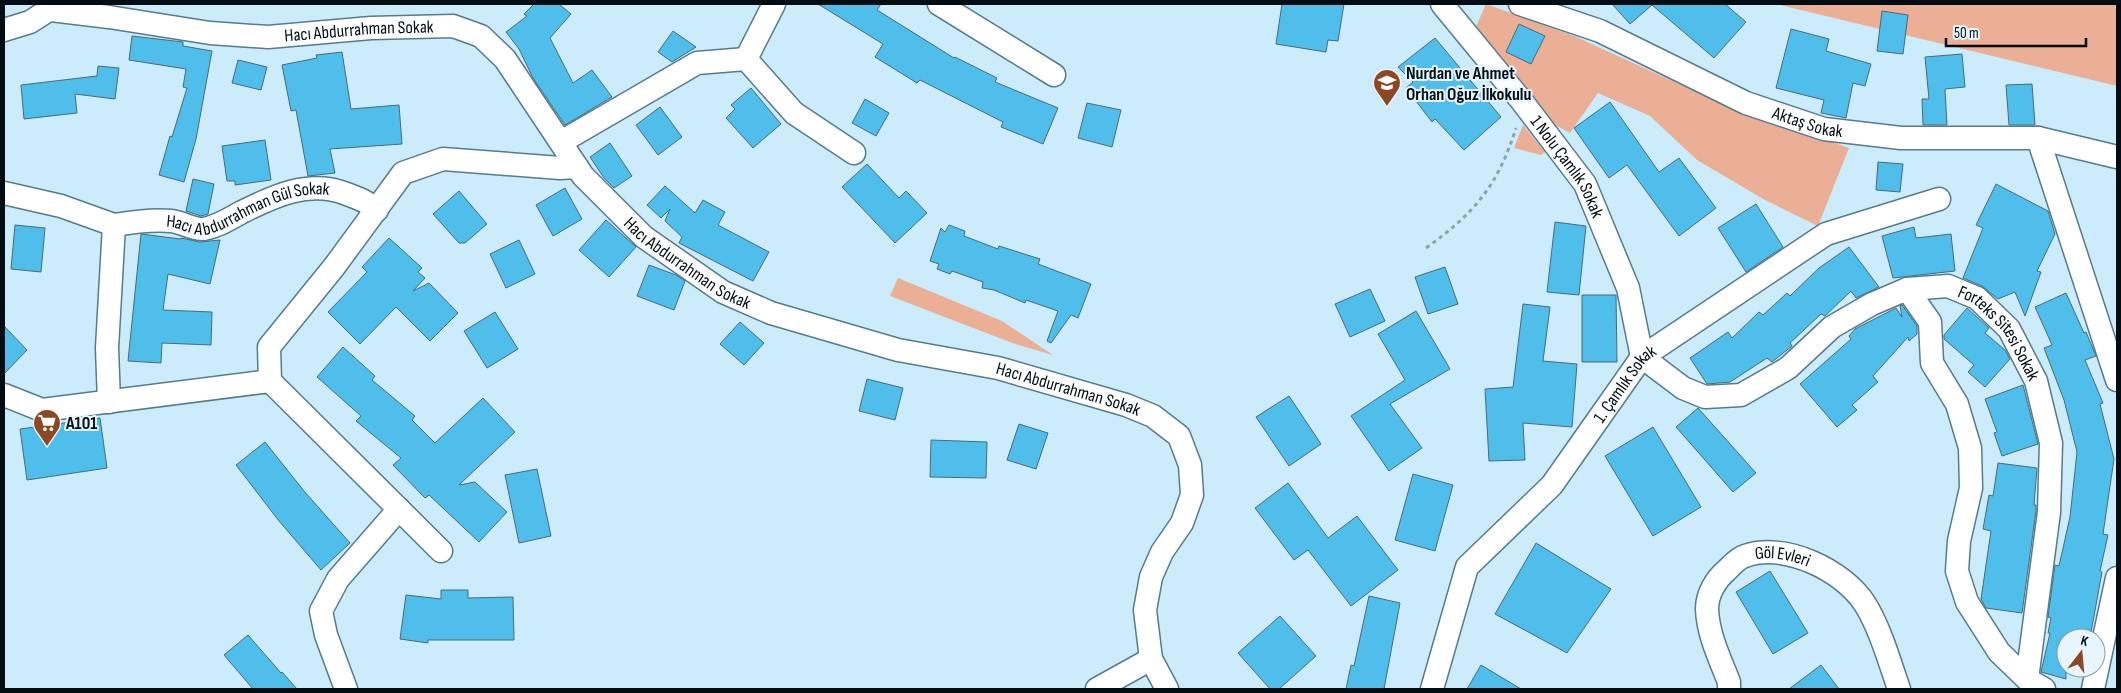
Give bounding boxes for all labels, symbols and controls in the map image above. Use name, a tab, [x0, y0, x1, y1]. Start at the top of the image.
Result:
scale bar	[1946, 15, 2086, 47]
street label: Hacı Abdurrahman Sokak	[283, 16, 434, 47]
text: 50 m	[1954, 24, 1979, 43]
place label: Nurdan ve Ahmet Orhan Oğuz İlkokulu	[1406, 63, 1531, 105]
school or university icon: Nurdan ve Ahmet Orhan Oğuz İlkokulu	[1372, 68, 1402, 107]
street label: Aktaş Sokak	[1769, 102, 1844, 142]
street label: 1 Nolu Çamlık Sokak	[1526, 112, 1608, 221]
street label: Hacı Abdurrahman Gül Sokak	[165, 178, 331, 240]
street label: Hacı Abdurrahman Sokak	[619, 213, 754, 314]
street label: Forteks Sitesi Sokak	[1955, 281, 2044, 384]
street label: 1. Çamlık Sokak	[1589, 340, 1660, 427]
street label: Hacı Abdurrahman Sokak	[994, 358, 1144, 421]
supermarket icon: A101	[32, 408, 62, 447]
place label: A101	[65, 413, 97, 434]
street label: Göl Evleri	[1754, 542, 1813, 571]
north arrow	[2056, 628, 2106, 678]
text: K	[2079, 632, 2090, 650]

